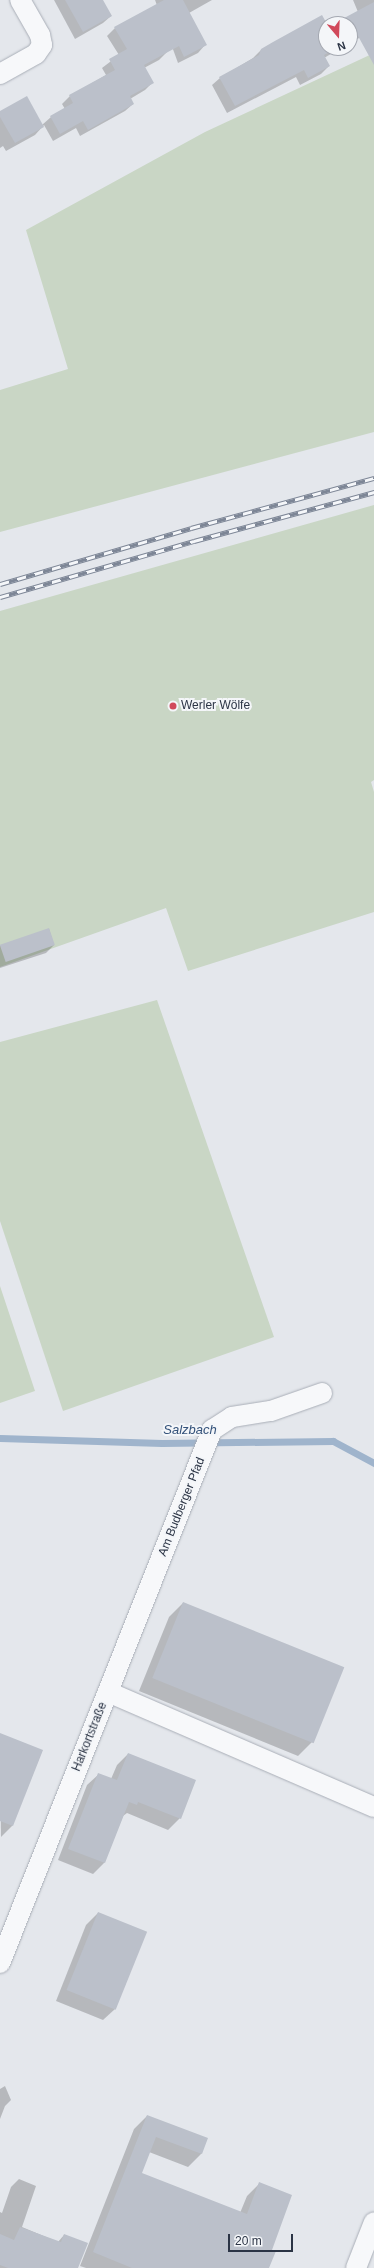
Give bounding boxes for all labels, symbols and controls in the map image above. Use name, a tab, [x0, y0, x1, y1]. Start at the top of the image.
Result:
north arrow	[318, 16, 358, 56]
text: N	[336, 39, 347, 53]
place label: Werler Wölfe	[181, 699, 250, 713]
marker: Werler Wölfe	[168, 701, 178, 711]
water label: Salzbach	[163, 1422, 217, 1438]
street label: Am Budberger Pfad	[156, 1455, 208, 1559]
street label: Harkortstraße	[70, 1700, 110, 1774]
scale bar	[230, 2226, 295, 2252]
text: 20 m	[235, 2234, 262, 2248]

